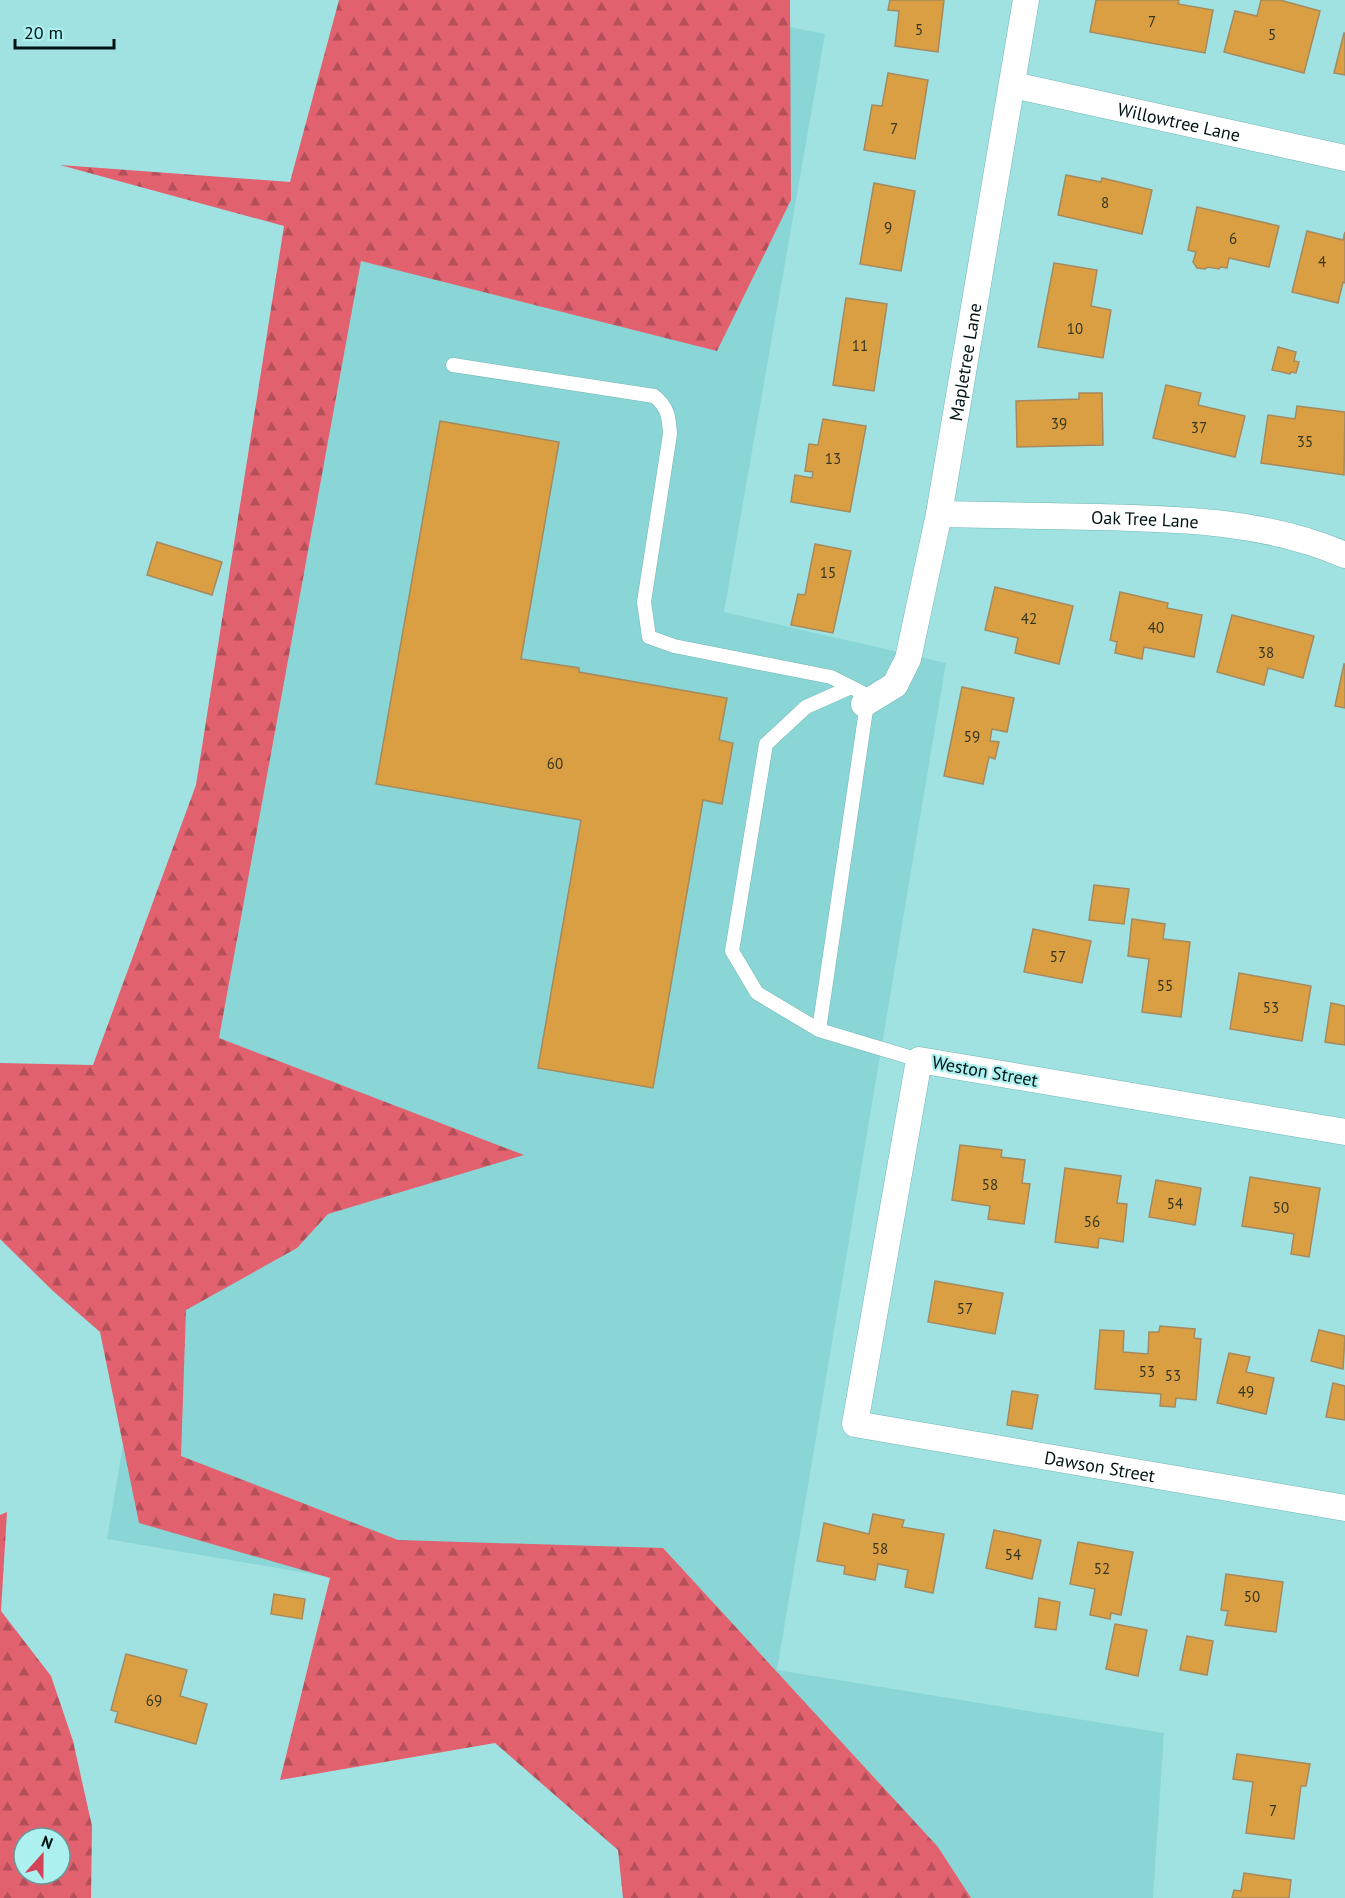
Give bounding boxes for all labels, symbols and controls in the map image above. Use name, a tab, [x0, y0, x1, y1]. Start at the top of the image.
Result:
scale bar	[15, 12, 114, 50]
house number: 7	[1148, 12, 1156, 31]
house number: 5	[915, 20, 923, 39]
text: 20 m	[24, 21, 63, 44]
house number: 5	[1268, 25, 1276, 44]
street label: Willowtree Lane	[1116, 97, 1243, 146]
house number: 7	[890, 119, 898, 138]
house number: 8	[1101, 193, 1109, 212]
house number: 9	[884, 218, 892, 237]
house number: 6	[1229, 229, 1237, 248]
house number: 4	[1318, 252, 1326, 271]
street label: Mapletree Lane	[943, 301, 986, 423]
house number: 10	[1067, 319, 1083, 338]
house number: 11	[852, 336, 868, 355]
house number: 39	[1051, 414, 1067, 433]
house number: 37	[1191, 418, 1207, 437]
house number: 35	[1297, 432, 1313, 451]
house number: 13	[825, 449, 841, 468]
street label: Oak Tree Lane	[1091, 505, 1200, 533]
house number: 15	[820, 563, 836, 582]
house number: 42	[1021, 609, 1037, 628]
house number: 40	[1148, 618, 1164, 637]
house number: 38	[1258, 643, 1274, 662]
house number: 59	[964, 727, 980, 746]
house number: 60	[547, 754, 563, 773]
house number: 57	[1050, 947, 1066, 966]
house number: 55	[1157, 976, 1173, 995]
house number: 53	[1263, 998, 1279, 1017]
street label: Weston Street	[930, 1050, 1040, 1092]
house number: 58	[982, 1175, 998, 1194]
house number: 54	[1167, 1194, 1183, 1213]
house number: 50	[1273, 1198, 1289, 1217]
house number: 56	[1084, 1212, 1100, 1231]
house number: 57	[957, 1299, 973, 1318]
house number: 53	[1139, 1362, 1155, 1381]
house number: 53	[1165, 1366, 1181, 1385]
house number: 49	[1238, 1382, 1254, 1401]
street label: Dawson Street	[1043, 1445, 1157, 1487]
house number: 58	[872, 1539, 888, 1558]
house number: 54	[1005, 1545, 1021, 1564]
house number: 52	[1094, 1559, 1110, 1578]
house number: 50	[1244, 1587, 1260, 1606]
house number: 69	[146, 1691, 162, 1710]
house number: 7	[1269, 1801, 1277, 1820]
north arrow	[12, 1826, 72, 1886]
text: N	[39, 1831, 56, 1853]

